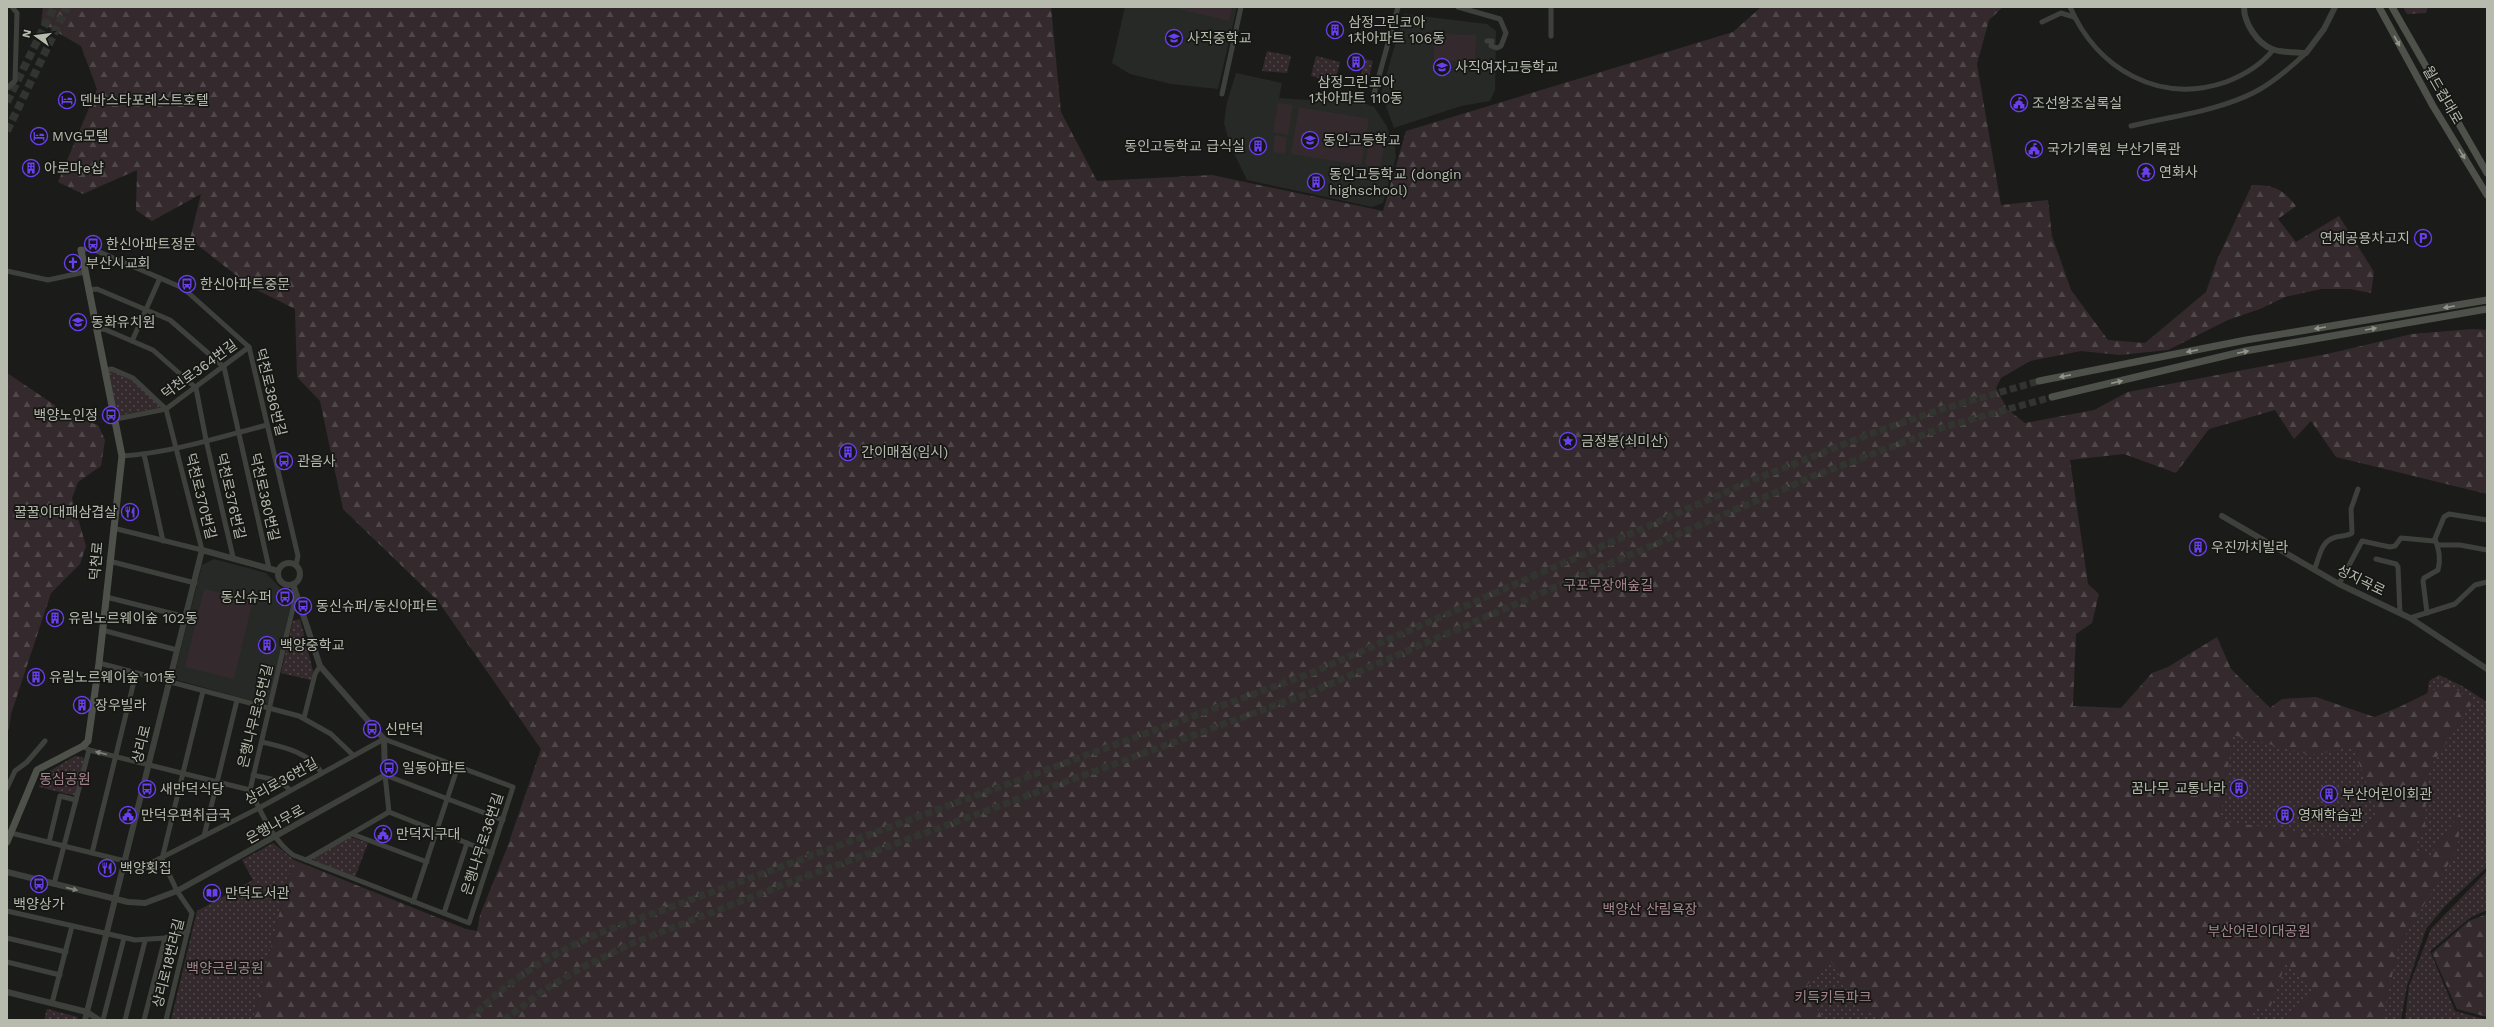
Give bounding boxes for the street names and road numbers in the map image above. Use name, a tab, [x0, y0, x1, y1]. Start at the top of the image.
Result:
street label: 월드컵대로	[2420, 63, 2466, 127]
street label: 덕천로364번길	[158, 336, 240, 402]
street label: 덕천로386번길	[252, 347, 290, 437]
street label: 덕천로370번길	[183, 451, 219, 541]
street label: 덕천로376번길	[213, 451, 249, 541]
street label: 덕천로380번길	[247, 451, 283, 543]
street label: 덕천로	[86, 541, 106, 581]
street label: 성지곡로	[2334, 562, 2388, 599]
street label: 은행나무로35번길	[234, 662, 276, 770]
street label: 상리로	[129, 723, 153, 765]
street label: 상리로36번길	[242, 754, 320, 808]
street label: 은행나무로36번길	[458, 791, 506, 897]
street label: 은행나무로	[243, 801, 307, 847]
street label: 상리로18번라길	[149, 917, 187, 1009]

